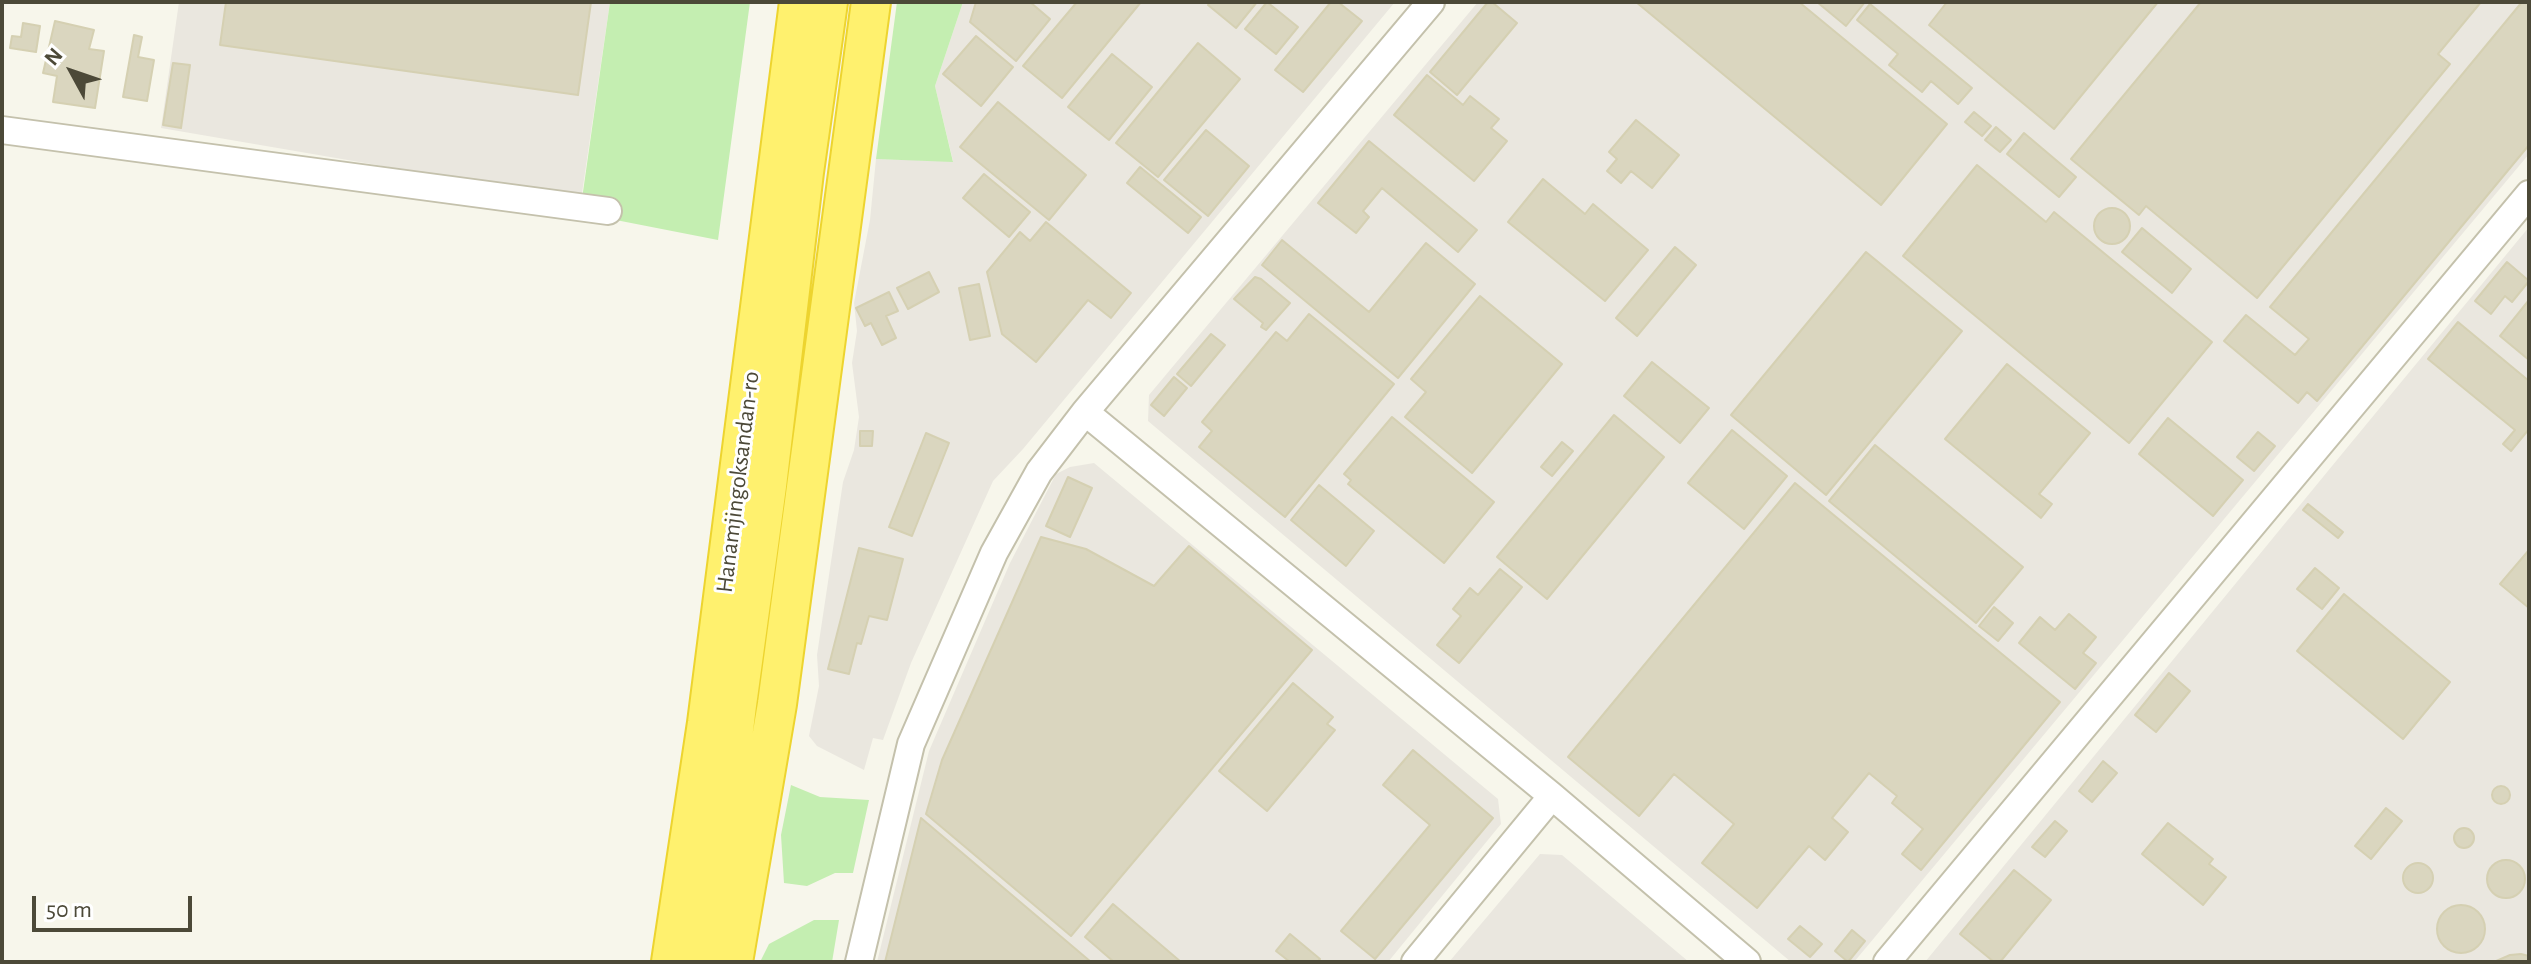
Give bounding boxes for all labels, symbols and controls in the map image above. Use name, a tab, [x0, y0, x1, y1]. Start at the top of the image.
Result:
north arrow	[32, 32, 112, 112]
text: N	[40, 44, 67, 70]
street label: Hanamjingoksandan-ro	[710, 370, 766, 594]
scale bar	[36, 880, 196, 930]
text: 50 m	[46, 898, 92, 922]

